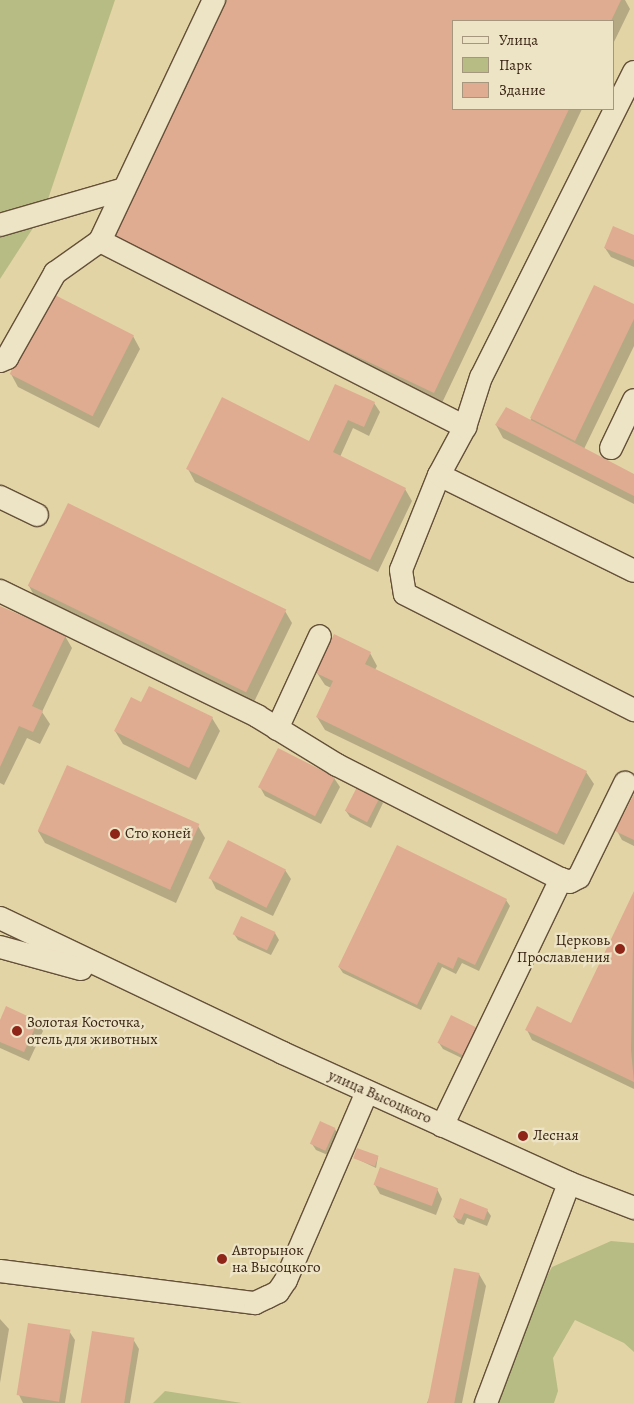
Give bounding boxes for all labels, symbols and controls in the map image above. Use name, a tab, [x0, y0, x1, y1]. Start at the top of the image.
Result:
legend	[452, 20, 614, 110]
text: Улица	[499, 30, 538, 50]
text: Парк	[499, 55, 532, 75]
text: Здание	[499, 80, 546, 100]
place label: Сто коней	[125, 825, 191, 843]
marker: Сто коней	[109, 828, 121, 840]
place label: Церковь Прославления	[517, 931, 610, 966]
marker: Церковь Прославления	[614, 943, 626, 955]
place label: Золотая Косточка, отель для животных	[27, 1013, 158, 1048]
marker: Золотая Косточка, отель для животных	[11, 1025, 23, 1037]
street label: улица Высоцкого	[326, 1066, 434, 1128]
place label: Лесная	[533, 1127, 579, 1145]
marker: Лесная	[517, 1130, 529, 1142]
place label: Авторынок на Высоцкого	[232, 1241, 321, 1276]
marker: Авторынок на Высоцкого	[216, 1253, 228, 1265]

